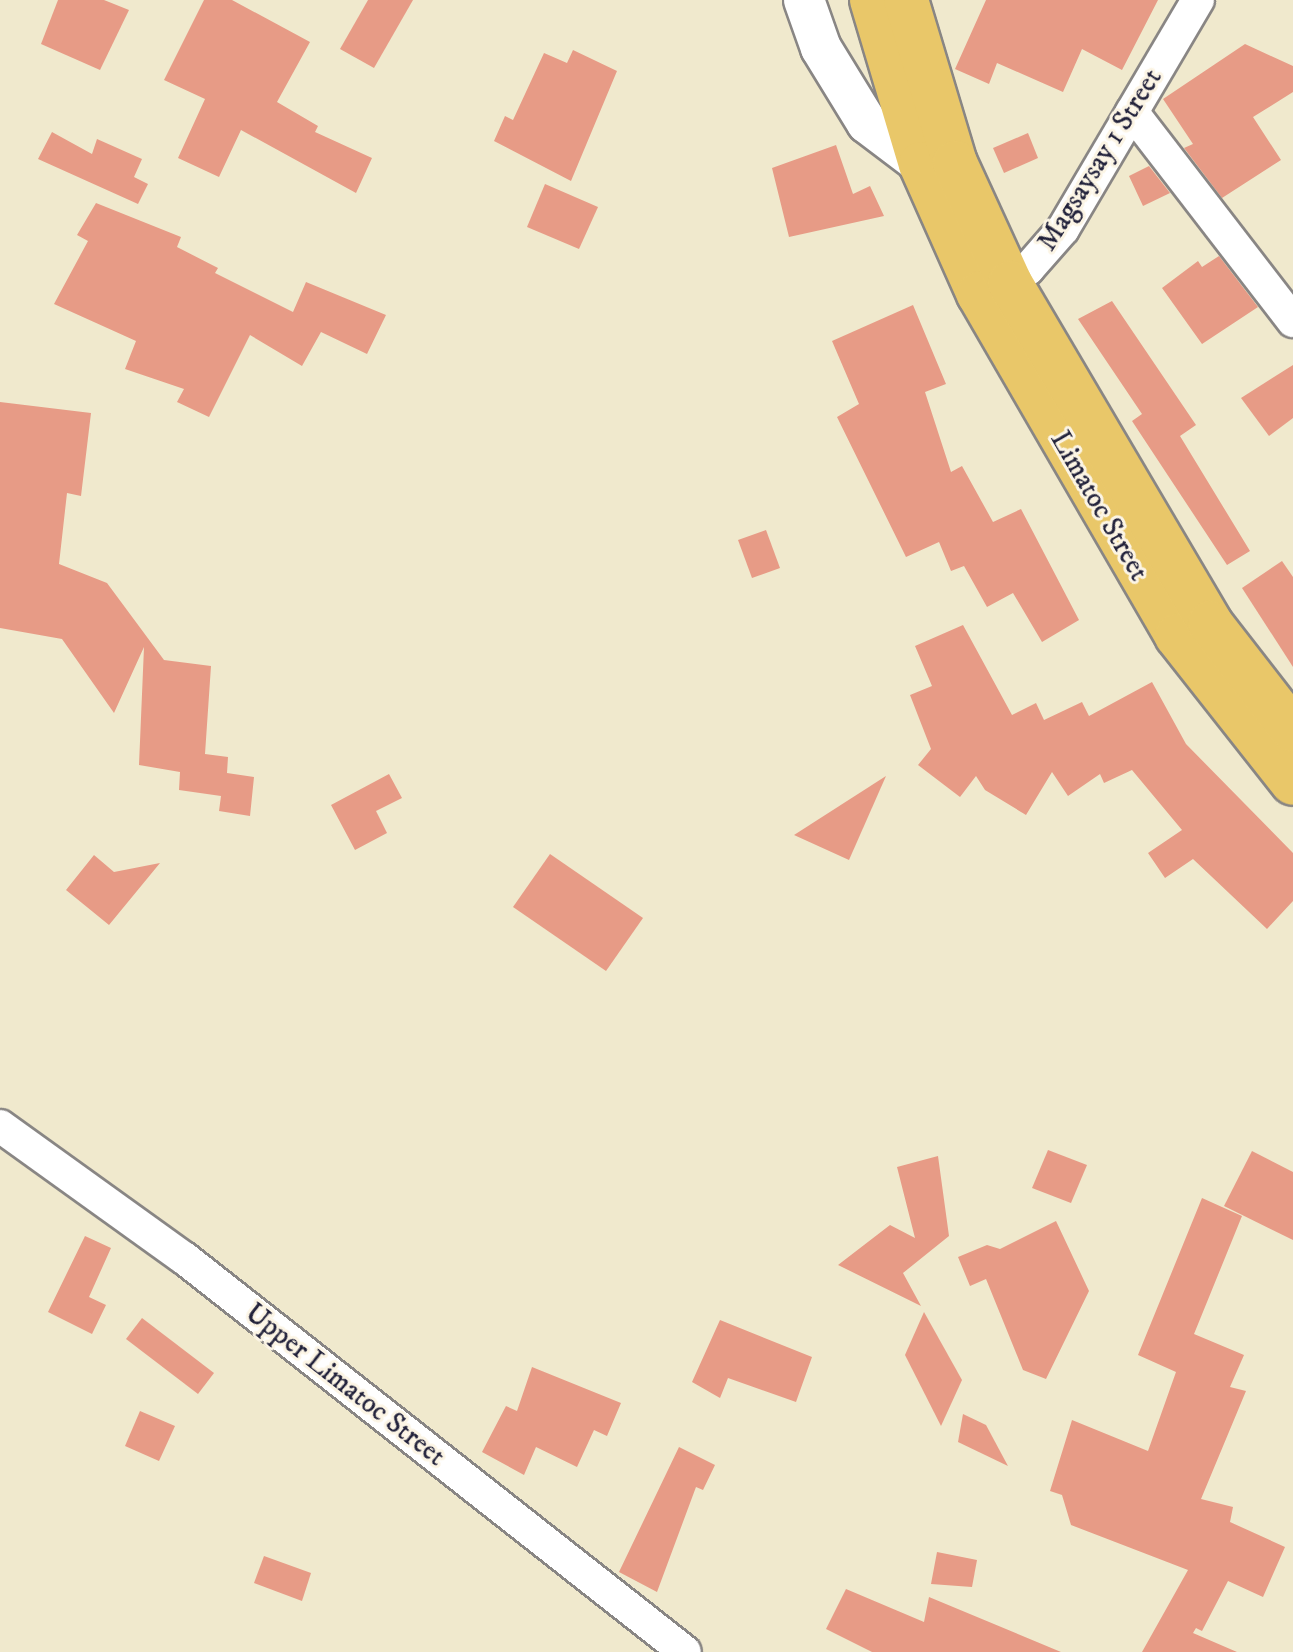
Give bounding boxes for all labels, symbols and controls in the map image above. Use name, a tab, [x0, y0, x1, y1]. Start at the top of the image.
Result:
street label: Magsaysay 1 Street	[1031, 63, 1169, 257]
street label: Limatoc Street	[1043, 425, 1155, 587]
street label: Upper Limatoc Street	[238, 1297, 452, 1473]

